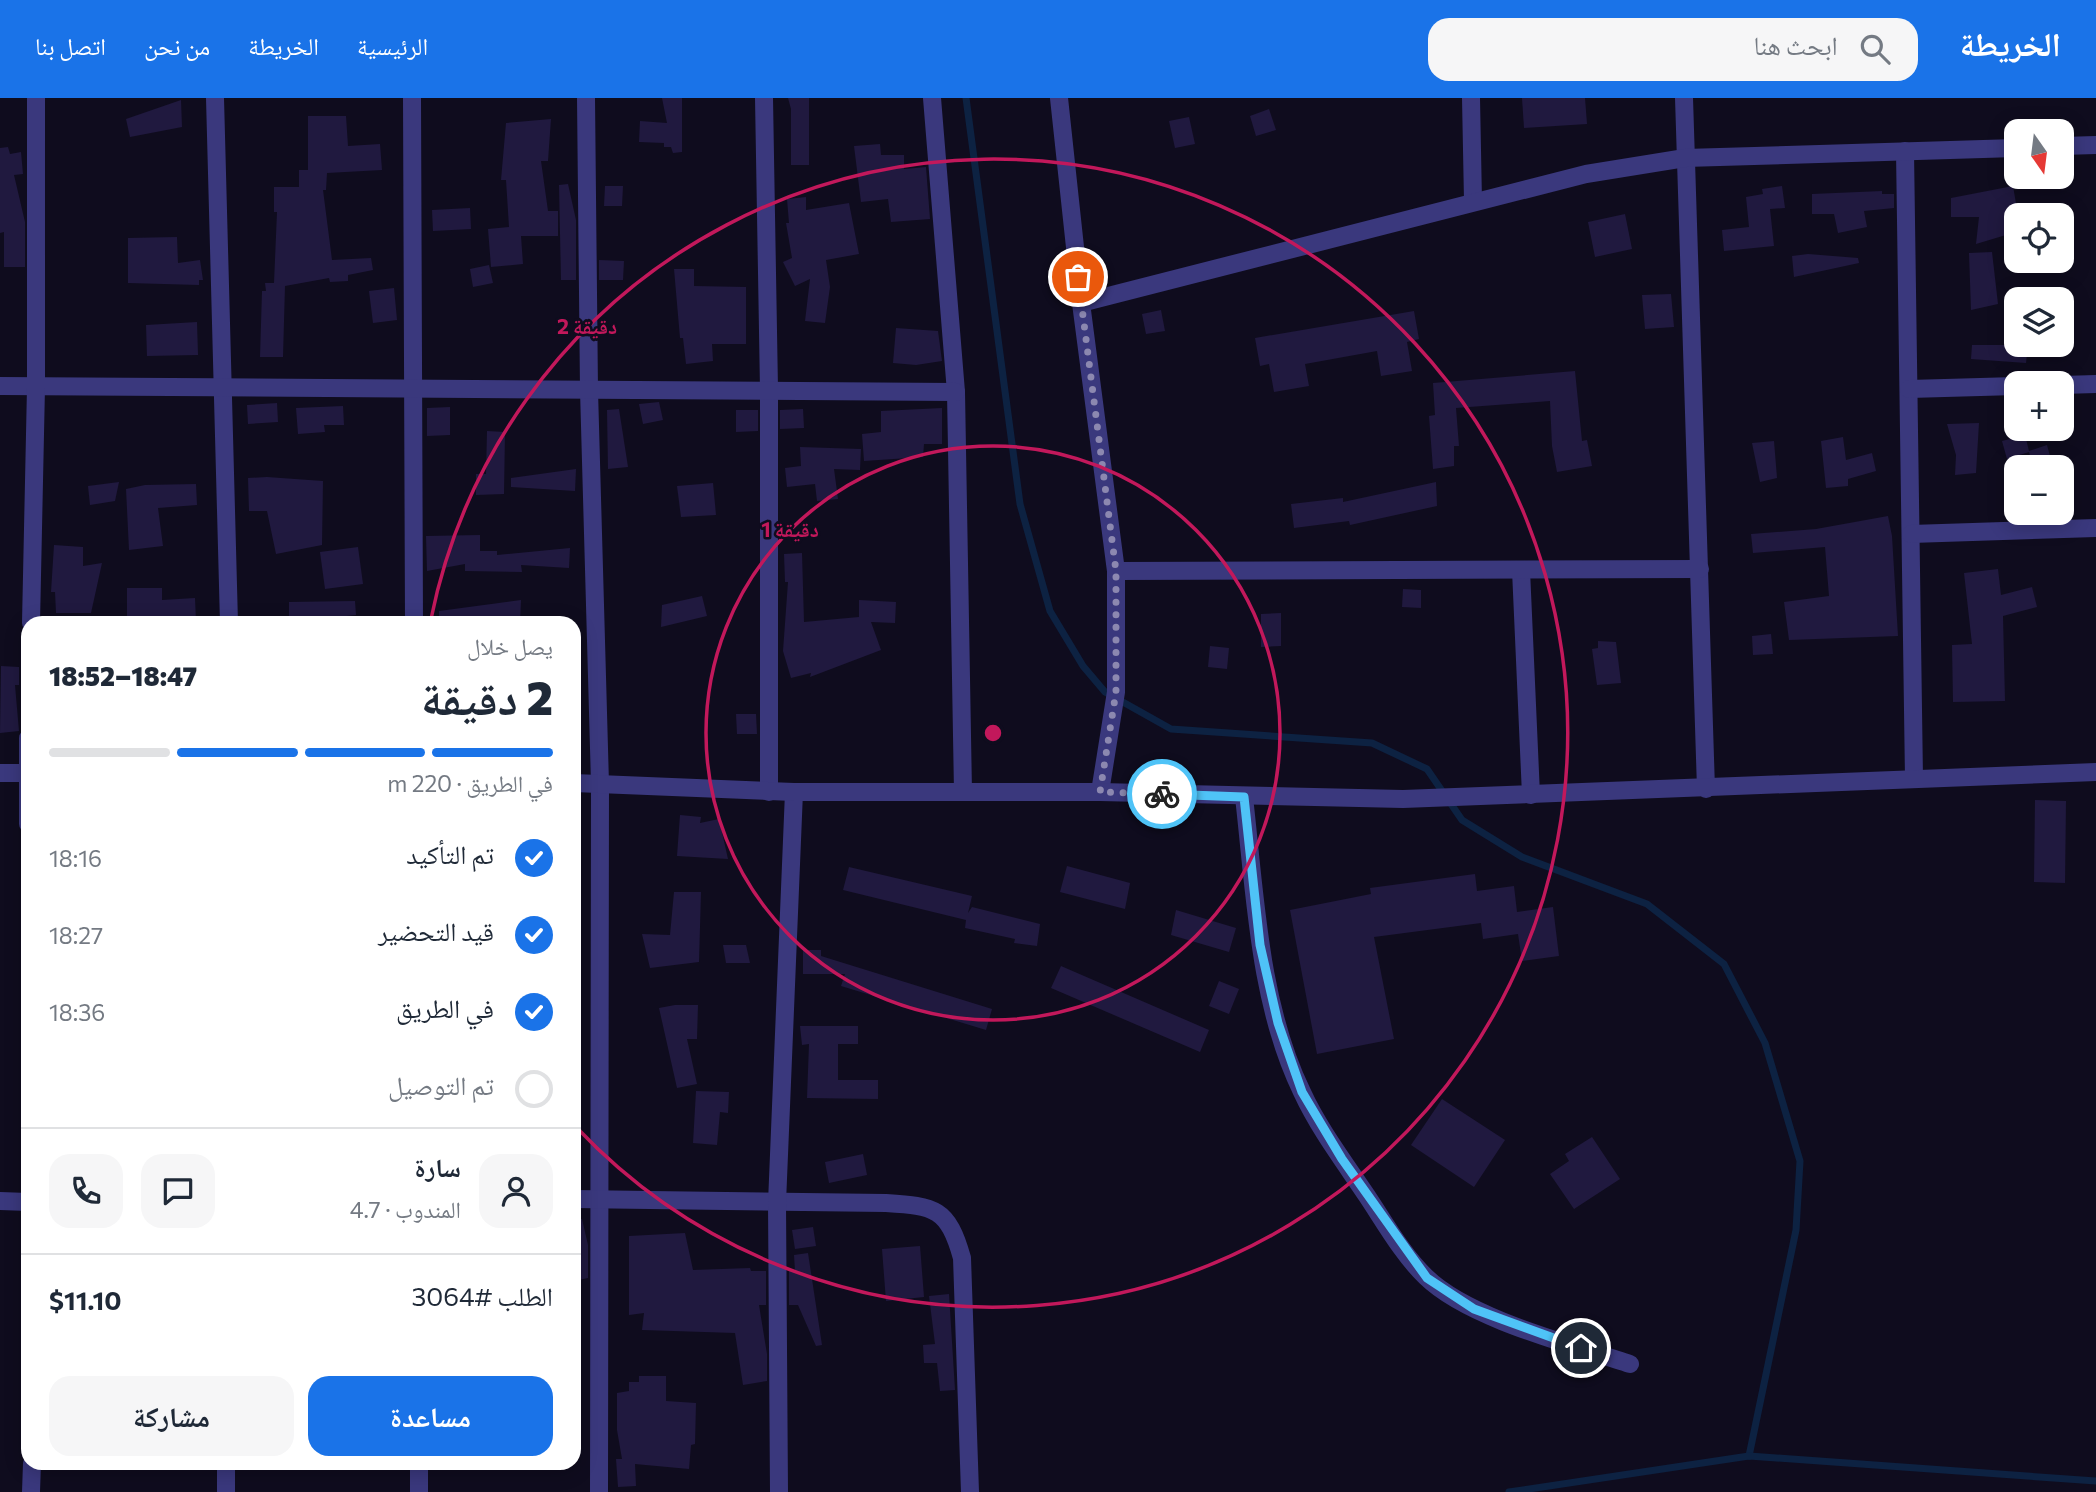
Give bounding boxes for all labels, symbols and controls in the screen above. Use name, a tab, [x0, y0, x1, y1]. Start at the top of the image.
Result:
search box	[1428, 18, 1918, 81]
text: الخريطة	[1960, 22, 2061, 63]
text: ابحث هنا	[1753, 29, 1838, 60]
icon: search	[1856, 30, 1894, 68]
text: اتصل بنا	[35, 31, 106, 60]
text: من نحن	[144, 31, 210, 60]
text: الخريطة	[248, 31, 319, 60]
text: الرئيسية	[357, 31, 428, 60]
north arrow	[2004, 119, 2074, 189]
map controls	[2004, 119, 2074, 525]
button: locate	[2004, 203, 2074, 273]
pin	[1048, 247, 1108, 307]
icon: bag	[1059, 258, 1097, 296]
button: layers	[2004, 287, 2074, 357]
text: 2 دقيقة	[557, 313, 617, 339]
button: +	[2004, 371, 2074, 441]
button: −	[2004, 455, 2074, 525]
text: 1 دقيقة	[761, 516, 819, 542]
text: يصل خلال	[467, 632, 553, 660]
text: 18:47–18:52	[49, 660, 197, 691]
text: 2 دقيقة	[421, 668, 553, 724]
centre of rings	[981, 721, 1005, 745]
courier	[1127, 759, 1197, 829]
text: في الطريق · 220 m	[387, 769, 553, 797]
icon: bike	[1143, 775, 1181, 813]
text: تم التأكيد	[406, 838, 494, 869]
icon: check	[515, 839, 553, 877]
text: 18:16	[49, 844, 102, 872]
text: قيد التحضير	[378, 915, 494, 946]
icon: check	[515, 916, 553, 954]
text: 18:27	[49, 921, 103, 949]
text: في الطريق	[396, 992, 494, 1023]
icon: check	[515, 993, 553, 1031]
text: 18:36	[49, 998, 105, 1026]
text: تم التوصيل	[388, 1069, 494, 1100]
text: سارة	[414, 1151, 461, 1182]
button: phone	[49, 1154, 123, 1228]
button: chat	[141, 1154, 215, 1228]
button: person	[479, 1154, 553, 1228]
text: المندوب · 4.7	[350, 1195, 461, 1223]
text: الطلب #3064	[411, 1280, 553, 1311]
text: $11.10	[49, 1284, 121, 1315]
pin	[1551, 1318, 1611, 1378]
icon: home	[1562, 1329, 1600, 1367]
button: مشاركة	[49, 1376, 294, 1456]
button: مساعدة	[308, 1376, 553, 1456]

